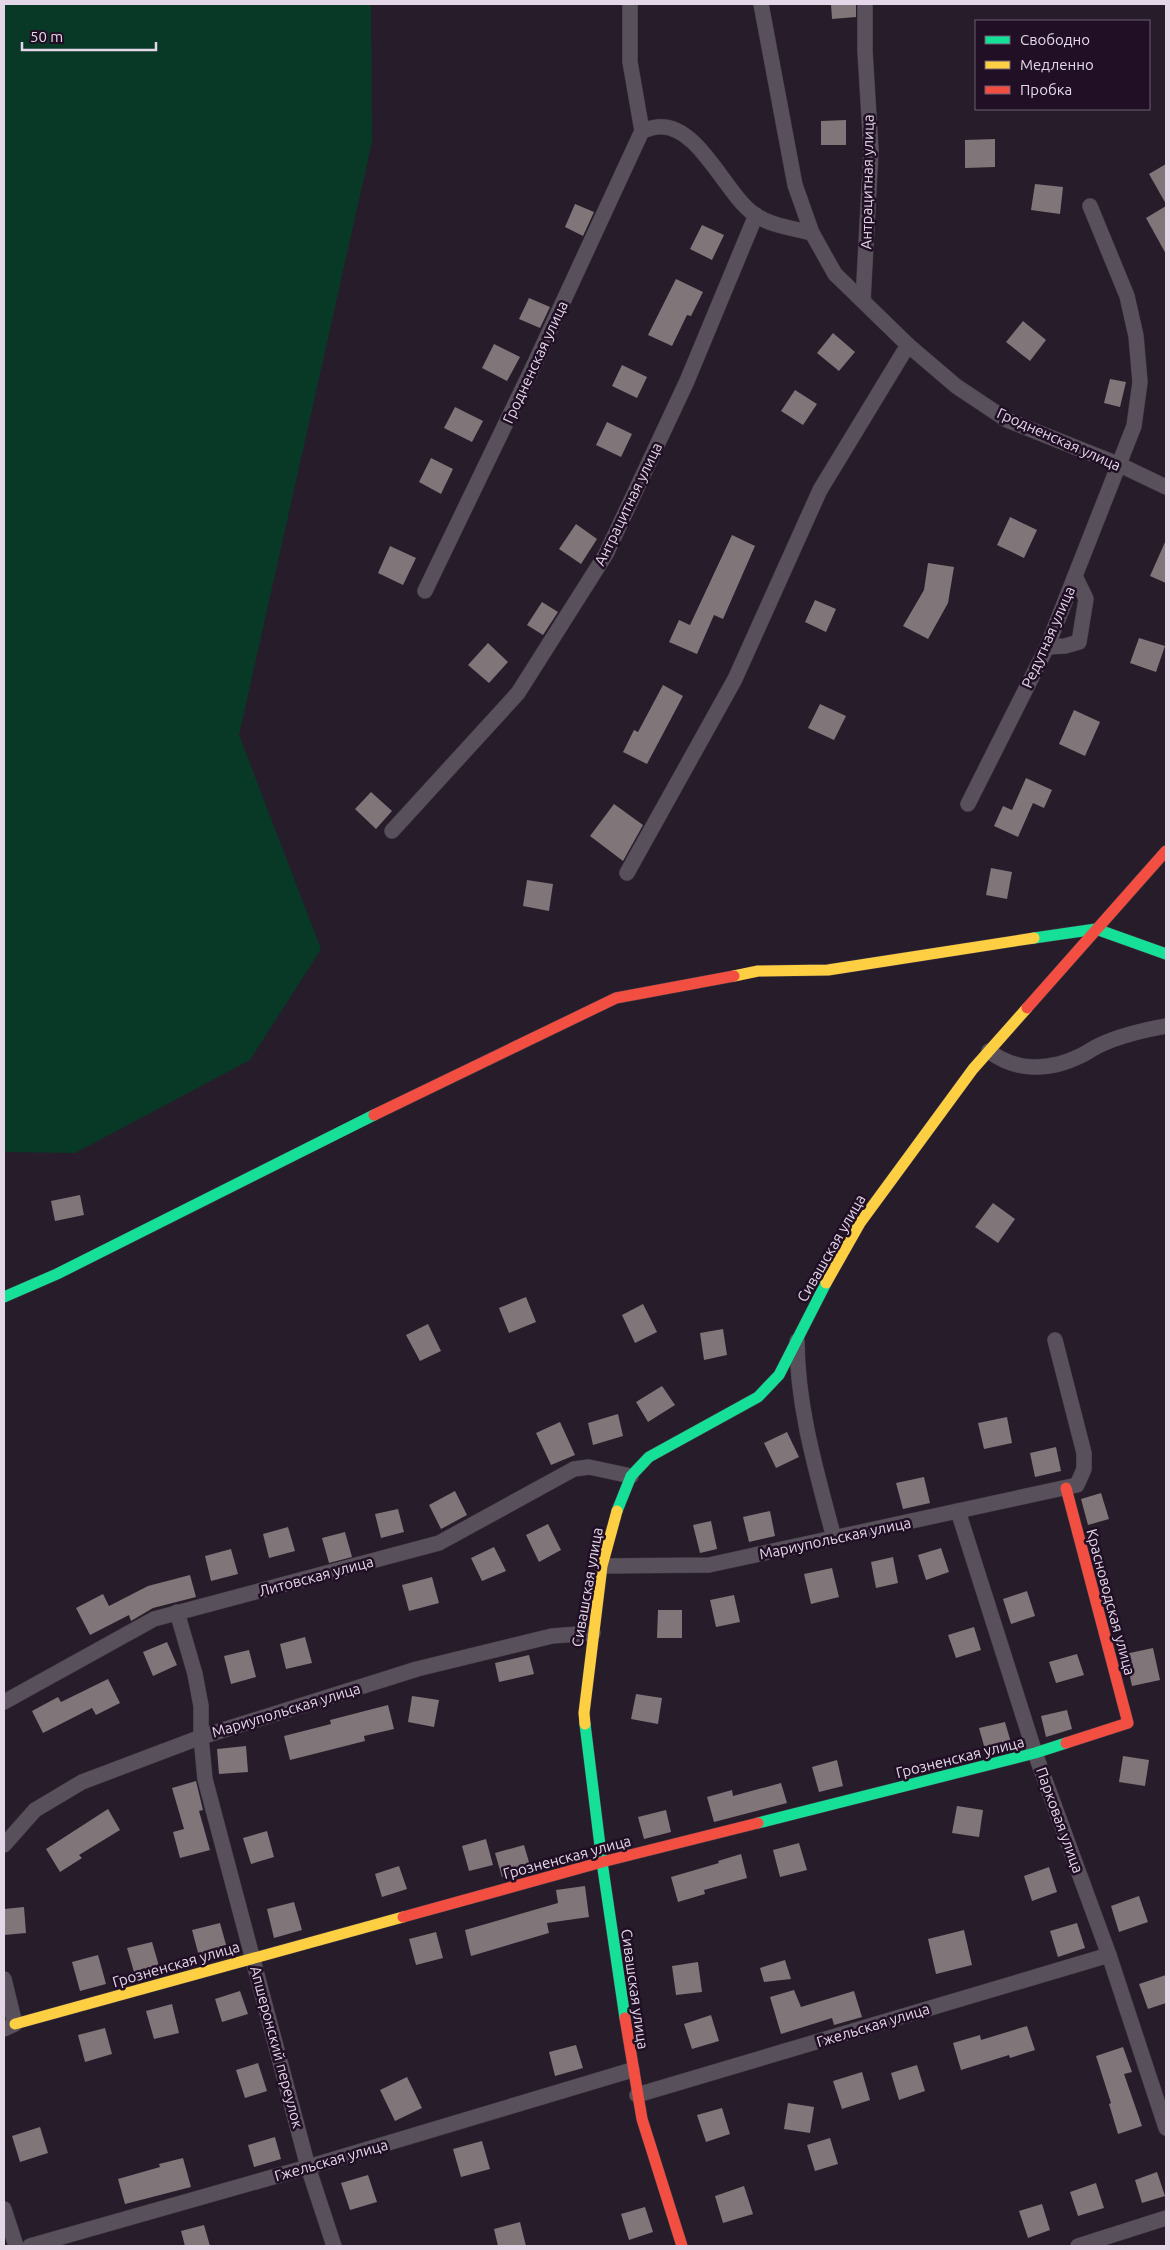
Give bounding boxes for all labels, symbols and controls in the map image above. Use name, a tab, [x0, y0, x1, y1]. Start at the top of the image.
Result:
scale bar	[22, 20, 156, 52]
legend	[975, 20, 1150, 110]
text: 50 m	[30, 28, 63, 45]
text: Свободно	[1020, 31, 1090, 48]
text: Медленно	[1020, 56, 1094, 73]
text: Пробка	[1020, 81, 1072, 98]
street label: Антрацитная улица	[857, 114, 877, 250]
street label: Гродненская улица	[499, 298, 571, 426]
street label: Гродненская улица	[995, 404, 1123, 474]
street label: Антрацитная улица	[591, 440, 665, 568]
street label: Редутная улица	[1018, 584, 1078, 690]
street label: Сивашская улица	[793, 1191, 869, 1305]
street label: Мариупольская улица	[758, 1514, 912, 1562]
street label: Сивашская улица	[568, 1526, 606, 1648]
street label: Красноводская улица	[1083, 1527, 1139, 1677]
street label: Литовская улица	[257, 1553, 375, 1599]
street label: Мариупольская улица	[210, 1679, 362, 1741]
street label: Грозненская улица	[894, 1733, 1026, 1781]
street label: Парковая улица	[1033, 1765, 1087, 1875]
street label: Грозненская улица	[501, 1832, 633, 1882]
street label: Сивашская улица	[618, 1928, 652, 2050]
street label: Грозненская улица	[110, 1938, 242, 1990]
street label: Апшеронский переулок	[247, 1964, 307, 2130]
street label: Гжельская улица	[814, 2000, 932, 2050]
street label: Гжельская улица	[272, 2136, 390, 2184]

